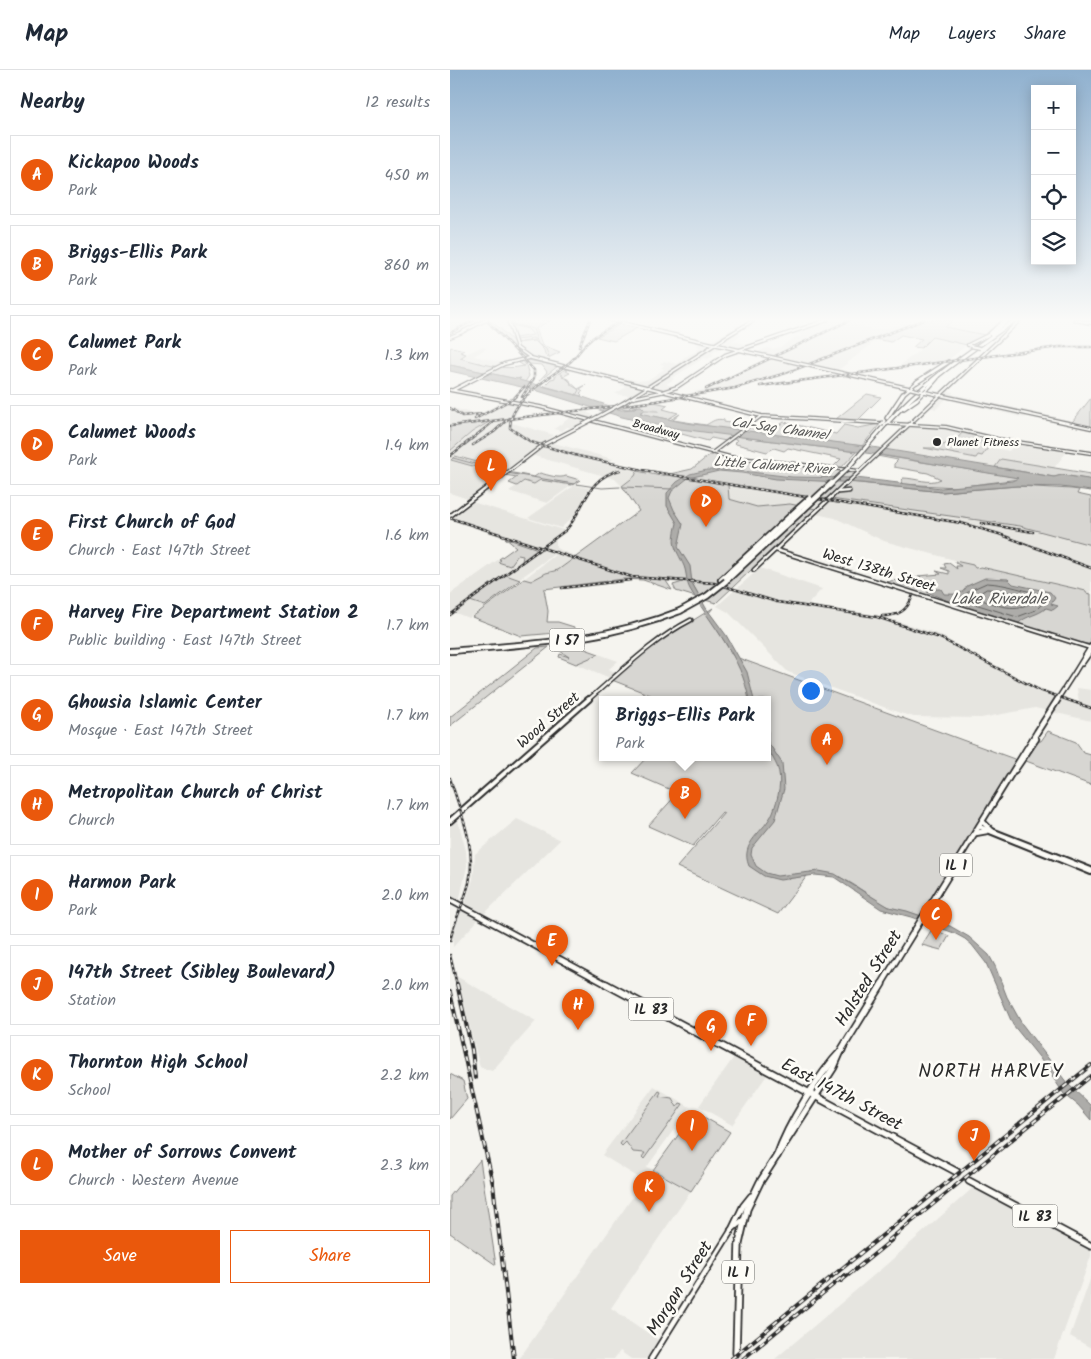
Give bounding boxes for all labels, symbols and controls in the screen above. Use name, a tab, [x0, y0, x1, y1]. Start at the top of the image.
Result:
text: Map	[25, 15, 68, 54]
text: Map	[889, 20, 920, 49]
text: Layers	[948, 20, 996, 49]
text: Share	[1024, 20, 1066, 49]
map controls	[1031, 85, 1076, 265]
button: +	[1031, 85, 1076, 130]
text: Nearby	[20, 86, 85, 119]
text: 12 results	[365, 90, 430, 115]
button: −	[1031, 130, 1076, 175]
text: Kickapoo Woods	[68, 148, 199, 178]
text: A	[32, 163, 42, 188]
text: 450 m	[384, 163, 429, 188]
button: locate	[1031, 175, 1076, 220]
text: Park	[68, 178, 97, 203]
button: layers	[1031, 220, 1076, 265]
text: Briggs-Ellis Park	[68, 238, 207, 268]
text: B	[32, 253, 42, 278]
text: 860 m	[383, 253, 429, 278]
text: Park	[68, 268, 97, 293]
text: Calumet Park	[68, 328, 181, 358]
text: C	[32, 343, 42, 368]
text: 1.3 km	[384, 343, 429, 368]
text: Park	[68, 358, 97, 383]
water label: Cal-Sag Channel	[730, 411, 833, 447]
street label: Broadway	[630, 414, 682, 445]
text: Calumet Woods	[68, 418, 196, 448]
text: D	[32, 433, 42, 458]
text: 1.4 km	[385, 433, 429, 458]
place label: Planet Fitness	[947, 433, 1019, 452]
marker: Planet Fitness	[931, 436, 943, 448]
text: Park	[68, 448, 97, 473]
pin: L	[475, 450, 507, 491]
water label: Little Calumet River	[713, 451, 836, 481]
pin: D	[690, 486, 722, 527]
text: First Church of God	[68, 508, 235, 538]
text: E	[33, 523, 41, 548]
text: 1.6 km	[385, 523, 429, 548]
text: Church · East 147th Street	[68, 538, 251, 563]
street label: West 138th Street	[819, 542, 938, 600]
water label: Lake Riverdale	[951, 587, 1049, 612]
text: Harvey Fire Department Station 2	[68, 598, 359, 628]
text: F	[33, 613, 41, 638]
text: 1.7 km	[386, 613, 429, 638]
text: Public building · East 147th Street	[68, 628, 302, 653]
road number: I 57	[550, 628, 584, 652]
your location	[798, 678, 824, 704]
street label: Wood Street	[512, 686, 586, 755]
text: Ghousia Islamic Center	[68, 688, 262, 718]
popup	[599, 696, 771, 761]
text: Briggs-Ellis Park	[616, 701, 755, 731]
text: G	[32, 703, 42, 728]
text: 1.7 km	[386, 703, 429, 728]
text: Mosque · East 147th Street	[68, 718, 253, 743]
pin: A	[811, 724, 843, 765]
text: Park	[616, 731, 645, 756]
text: Metropolitan Church of Christ	[68, 778, 323, 808]
pin: B	[669, 778, 701, 819]
text: H	[32, 793, 42, 818]
text: 1.7 km	[386, 793, 429, 818]
text: Church	[68, 808, 115, 833]
road number: IL 1	[940, 854, 972, 876]
text: Harmon Park	[68, 868, 175, 898]
text: I	[35, 883, 39, 908]
text: 2.0 km	[381, 883, 429, 908]
text: Park	[68, 898, 97, 923]
pin: C	[920, 899, 952, 940]
street label: Halsted Street	[828, 924, 911, 1033]
pin: E	[536, 925, 568, 966]
text: 147th Street (Sibley Boulevard)	[68, 958, 336, 988]
text: J	[33, 973, 41, 998]
text: 2.0 km	[381, 973, 429, 998]
text: Station	[68, 988, 116, 1013]
pin: H	[562, 989, 594, 1030]
road number: IL 83	[628, 998, 674, 1021]
pin: F	[735, 1005, 767, 1046]
pin: G	[695, 1010, 727, 1051]
text: Thornton High School	[68, 1048, 248, 1078]
street label: East 147th Street	[775, 1051, 908, 1140]
district label: NORTH HARVEY	[918, 1057, 1064, 1087]
text: K	[32, 1063, 42, 1088]
text: 2.2 km	[380, 1063, 429, 1088]
text: School	[68, 1078, 111, 1103]
pin: I	[676, 1110, 708, 1151]
pin: J	[958, 1120, 990, 1161]
text: Mother of Sorrows Convent	[68, 1138, 297, 1168]
text: L	[33, 1153, 41, 1178]
text: 2.3 km	[380, 1153, 429, 1178]
text: Church · Western Avenue	[68, 1168, 239, 1193]
pin: K	[633, 1171, 665, 1212]
road number: IL 83	[1012, 1204, 1058, 1228]
button: Save	[20, 1230, 220, 1283]
button: Share	[230, 1230, 430, 1283]
street label: Morgan Street	[639, 1235, 722, 1342]
road number: IL 1	[722, 1260, 754, 1284]

